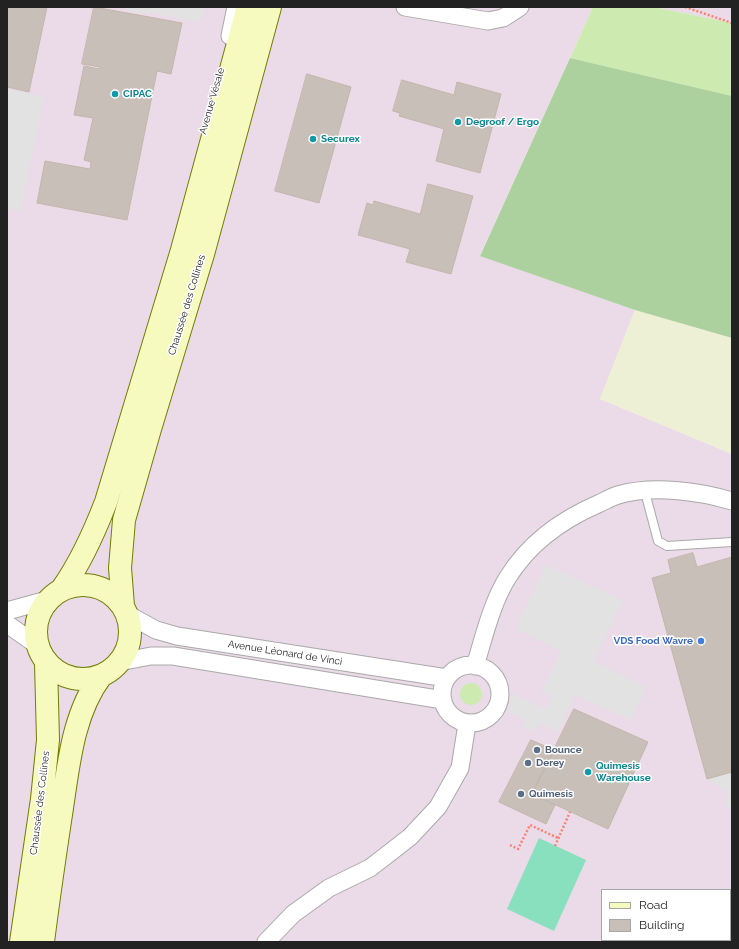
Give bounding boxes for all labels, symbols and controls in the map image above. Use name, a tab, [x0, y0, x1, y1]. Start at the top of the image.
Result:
street label: Avenue Vésale	[197, 66, 227, 136]
place label: CIPAC	[123, 88, 152, 100]
marker: CIPAC	[110, 89, 120, 99]
place label: Degroof / Ergo	[466, 116, 539, 128]
marker: Degroof / Ergo	[453, 117, 463, 127]
place label: Securex	[321, 133, 360, 145]
marker: Securex	[308, 134, 318, 144]
street label: Chaussée des Collines	[166, 253, 208, 357]
place label: VDS Food Wavre	[613, 635, 693, 647]
marker: VDS Food Wavre	[696, 636, 706, 646]
street label: Avenue Léonard de Vinci	[227, 638, 343, 668]
place label: Bounce	[545, 744, 582, 756]
marker: Bounce	[532, 745, 542, 755]
street label: Chaussée des Collines	[28, 750, 52, 856]
place label: Derey	[536, 757, 564, 769]
marker: Derey	[523, 758, 533, 768]
place label: Quimesis Warehouse	[596, 760, 651, 784]
marker: Quimesis Warehouse	[583, 767, 593, 777]
place label: Quimesis	[529, 788, 573, 800]
marker: Quimesis	[516, 789, 526, 799]
legend	[601, 889, 731, 941]
text: Road	[639, 898, 668, 912]
text: Building	[639, 918, 685, 932]

